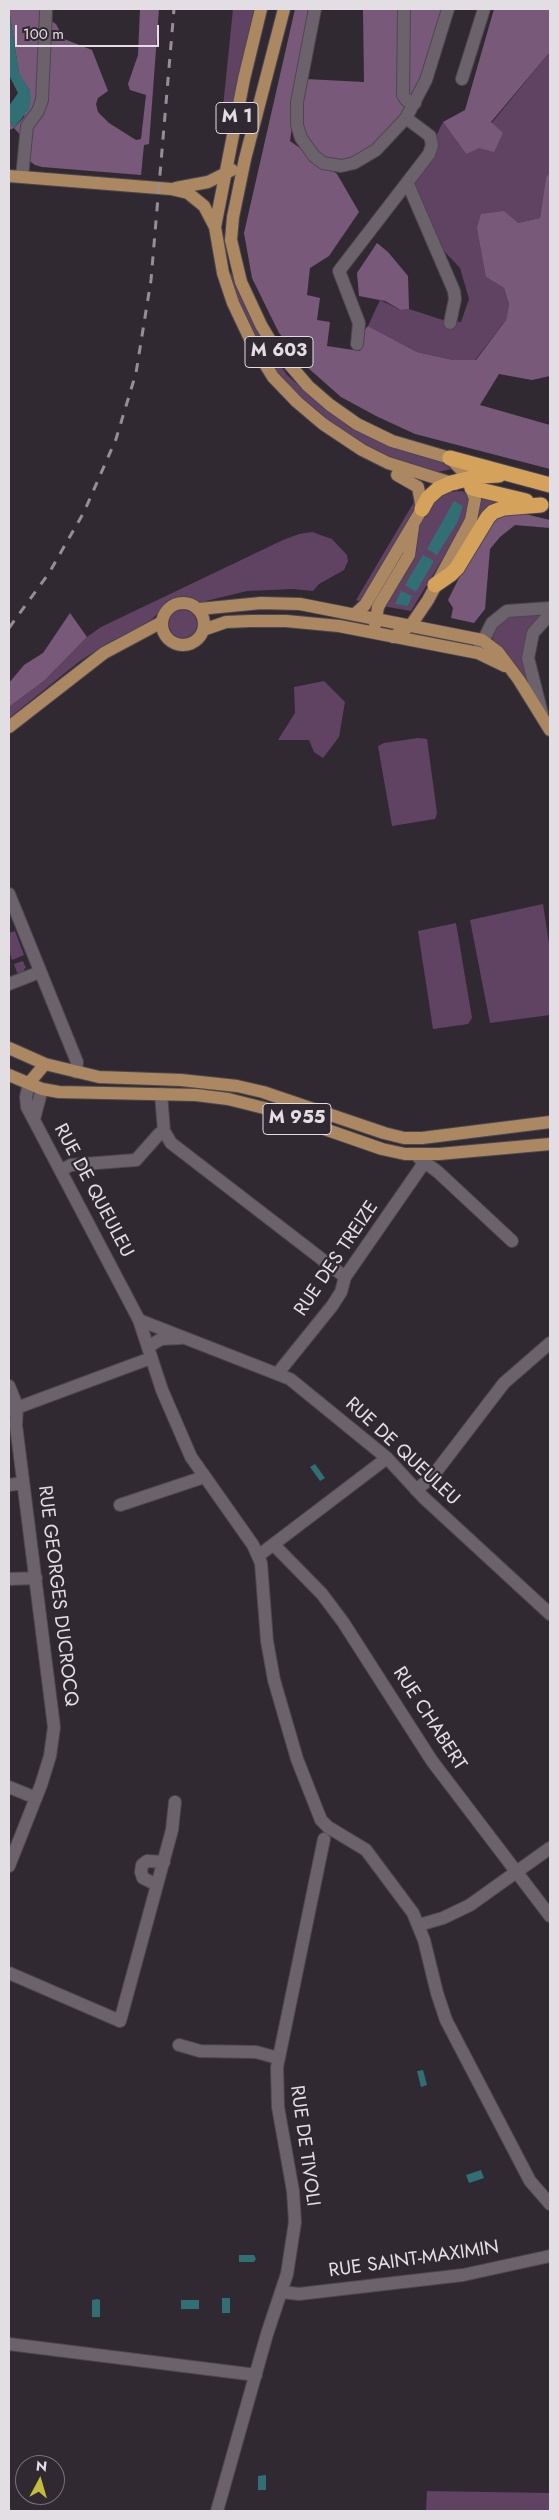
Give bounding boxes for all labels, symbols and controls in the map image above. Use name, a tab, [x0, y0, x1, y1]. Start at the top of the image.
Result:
scale bar	[18, 15, 161, 47]
text: 100 m	[23, 23, 64, 45]
road number: M 1	[216, 102, 258, 134]
road number: M 603	[245, 337, 313, 368]
road number: M 955	[263, 1104, 331, 1134]
street label: RUE DE QUEULEU	[48, 1120, 138, 1262]
street label: RUE DES TREIZE	[290, 1197, 384, 1321]
street label: RUE DE QUEULEU	[340, 1393, 464, 1511]
street label: RUE GEORGES DUCROCQ	[32, 1484, 82, 1708]
street label: RUE CHABERT	[387, 1663, 471, 1775]
street label: RUE DE TIVOLI	[284, 2084, 324, 2208]
street label: RUE SAINT-MAXIMIN	[327, 2237, 501, 2283]
north arrow	[15, 2455, 65, 2505]
text: N	[35, 2456, 48, 2477]

